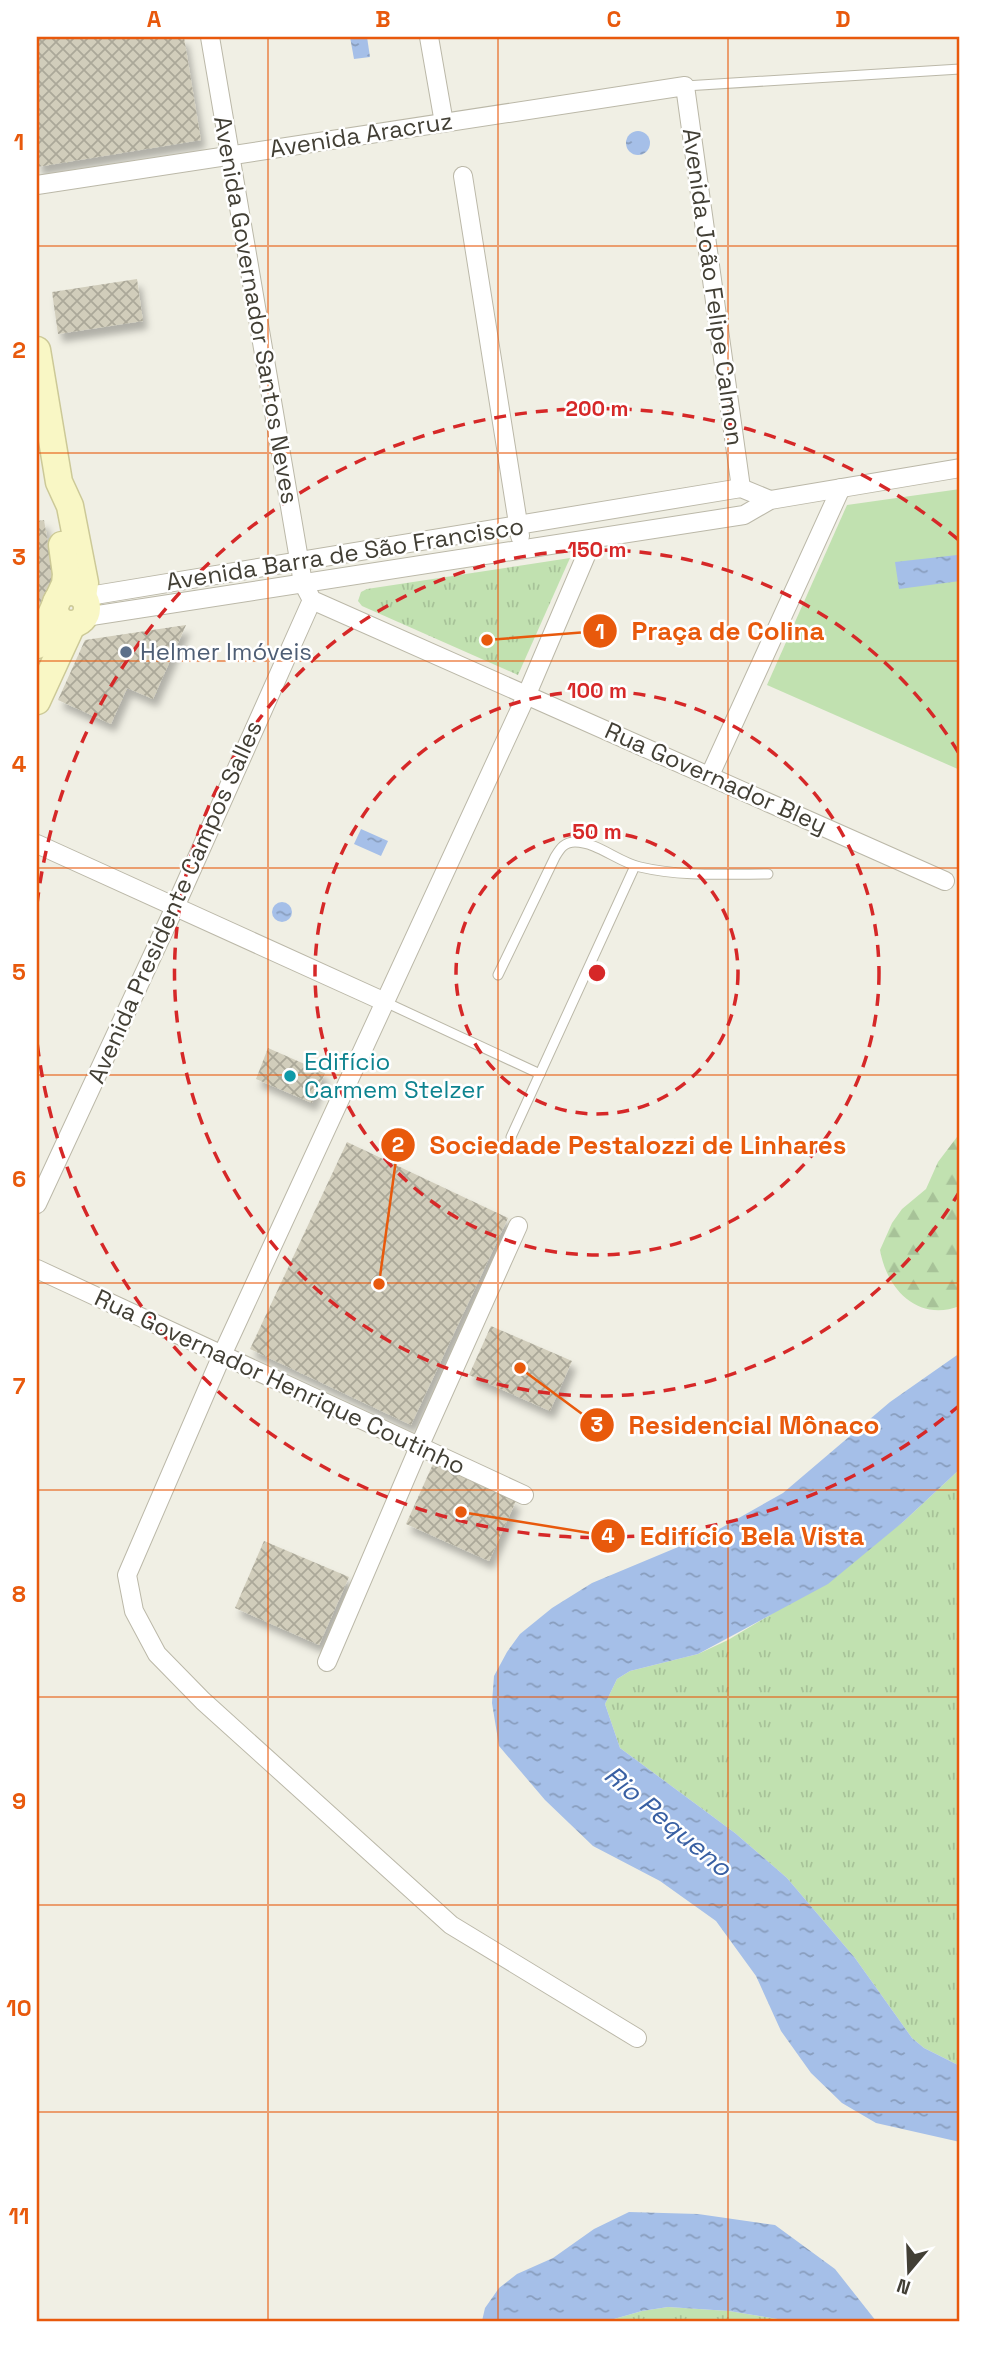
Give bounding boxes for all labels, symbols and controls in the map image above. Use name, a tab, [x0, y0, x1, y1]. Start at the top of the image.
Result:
text: A	[147, 4, 162, 34]
text: B	[375, 4, 391, 34]
text: C	[607, 4, 621, 34]
text: D	[835, 4, 851, 34]
street label: Avenida Aracruz	[267, 105, 455, 164]
street label: Avenida Governador Santos Neves	[207, 114, 306, 506]
street label: Avenida João Felipe Calmon	[676, 126, 751, 448]
text: 1	[14, 127, 24, 157]
text: 2	[12, 335, 26, 365]
text: 200 m	[566, 395, 628, 422]
street label: Avenida Barra de São Francisco	[164, 510, 526, 597]
text: 150 m	[568, 536, 626, 563]
text: 3	[12, 542, 26, 572]
callout: Praça de Colina	[582, 608, 838, 655]
text: Praça de Colina	[631, 614, 825, 648]
text: 1	[595, 618, 605, 645]
place label: Helmer Imóveis	[140, 636, 312, 667]
marker: Helmer Imóveis	[118, 644, 134, 660]
text: 100 m	[567, 677, 627, 704]
street label: Avenida Presidente Campos Salles	[80, 715, 269, 1088]
street label: Rua Governador Bley	[600, 715, 832, 841]
text: 4	[12, 749, 27, 779]
text: 50 m	[572, 818, 622, 845]
text: 5	[12, 957, 26, 987]
centre of rings	[585, 961, 609, 985]
place label: Edifício Carmem Stelzer	[304, 1046, 485, 1105]
marker: Edifício Carmem Stelzer	[282, 1068, 298, 1084]
callout: Sociedade Pestalozzi de Linhares	[380, 1121, 860, 1168]
text: Sociedade Pestalozzi de Linhares	[430, 1128, 846, 1162]
text: 2	[392, 1131, 404, 1158]
text: 6	[12, 1164, 26, 1194]
street label: Rua Governador Henrique Coutinho	[90, 1282, 471, 1481]
text: 7	[13, 1371, 26, 1401]
callout: Residencial Mônaco	[580, 1401, 894, 1448]
text: Residencial Mônaco	[628, 1408, 880, 1442]
text: 3	[591, 1411, 603, 1438]
callout: Edifício Bela Vista	[591, 1513, 879, 1560]
text: Edifício Bela Vista	[640, 1519, 864, 1553]
text: 4	[601, 1522, 615, 1549]
text: 8	[12, 1579, 26, 1609]
water label: Rio Pequeno	[597, 1758, 739, 1885]
text: 9	[12, 1786, 26, 1816]
text: 10	[6, 1993, 32, 2023]
text: 11	[9, 2201, 29, 2231]
north arrow	[874, 2236, 944, 2306]
text: N	[894, 2273, 914, 2300]

